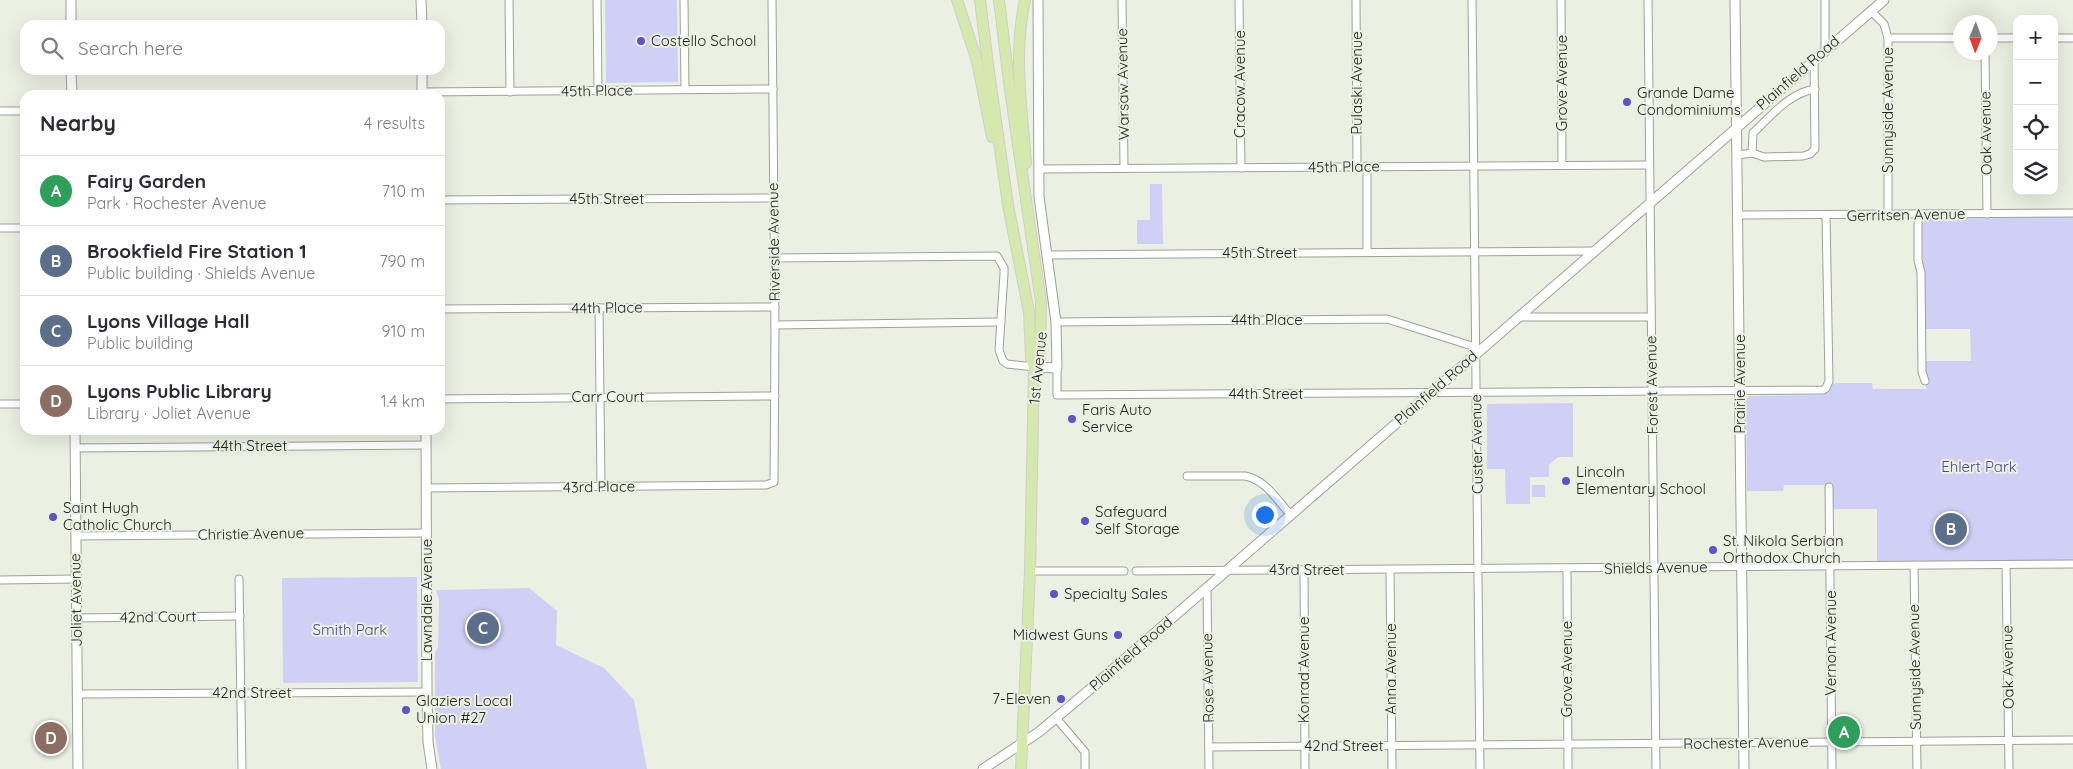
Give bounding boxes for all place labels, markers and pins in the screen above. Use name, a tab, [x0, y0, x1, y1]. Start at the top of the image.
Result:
place label: Costello School	[651, 31, 757, 50]
marker: Costello School	[635, 35, 647, 47]
place label: Grande Dame Condominiums	[1637, 83, 1741, 119]
marker: Grande Dame Condominiums	[1621, 96, 1633, 108]
place label: Faris Auto Service	[1082, 400, 1152, 436]
marker: Faris Auto Service	[1066, 413, 1078, 425]
place label: Lincoln Elementary School	[1576, 462, 1706, 498]
marker: Lincoln Elementary School	[1560, 475, 1572, 487]
place label: Saint Hugh Catholic Church	[63, 498, 172, 534]
place label: Safeguard Self Storage	[1095, 502, 1180, 538]
pin: B	[1935, 510, 1967, 548]
marker: Saint Hugh Catholic Church	[47, 511, 59, 523]
marker: Safeguard Self Storage	[1079, 515, 1091, 527]
place label: St. Nikola Serbian Orthodox Church	[1723, 531, 1844, 567]
marker: St. Nikola Serbian Orthodox Church	[1707, 544, 1719, 556]
place label: Specialty Sales	[1064, 584, 1168, 603]
marker: Specialty Sales	[1048, 588, 1060, 600]
pin: C	[467, 609, 499, 647]
place label: Midwest Guns	[1013, 625, 1108, 644]
marker: Midwest Guns	[1112, 629, 1124, 641]
place label: 7-Eleven	[992, 689, 1051, 708]
place label: Glaziers Local Union #27	[416, 691, 512, 727]
marker: 7-Eleven	[1055, 693, 1067, 705]
marker: Glaziers Local Union #27	[400, 704, 412, 716]
pin: A	[1828, 713, 1860, 751]
pin: D	[35, 719, 67, 757]

